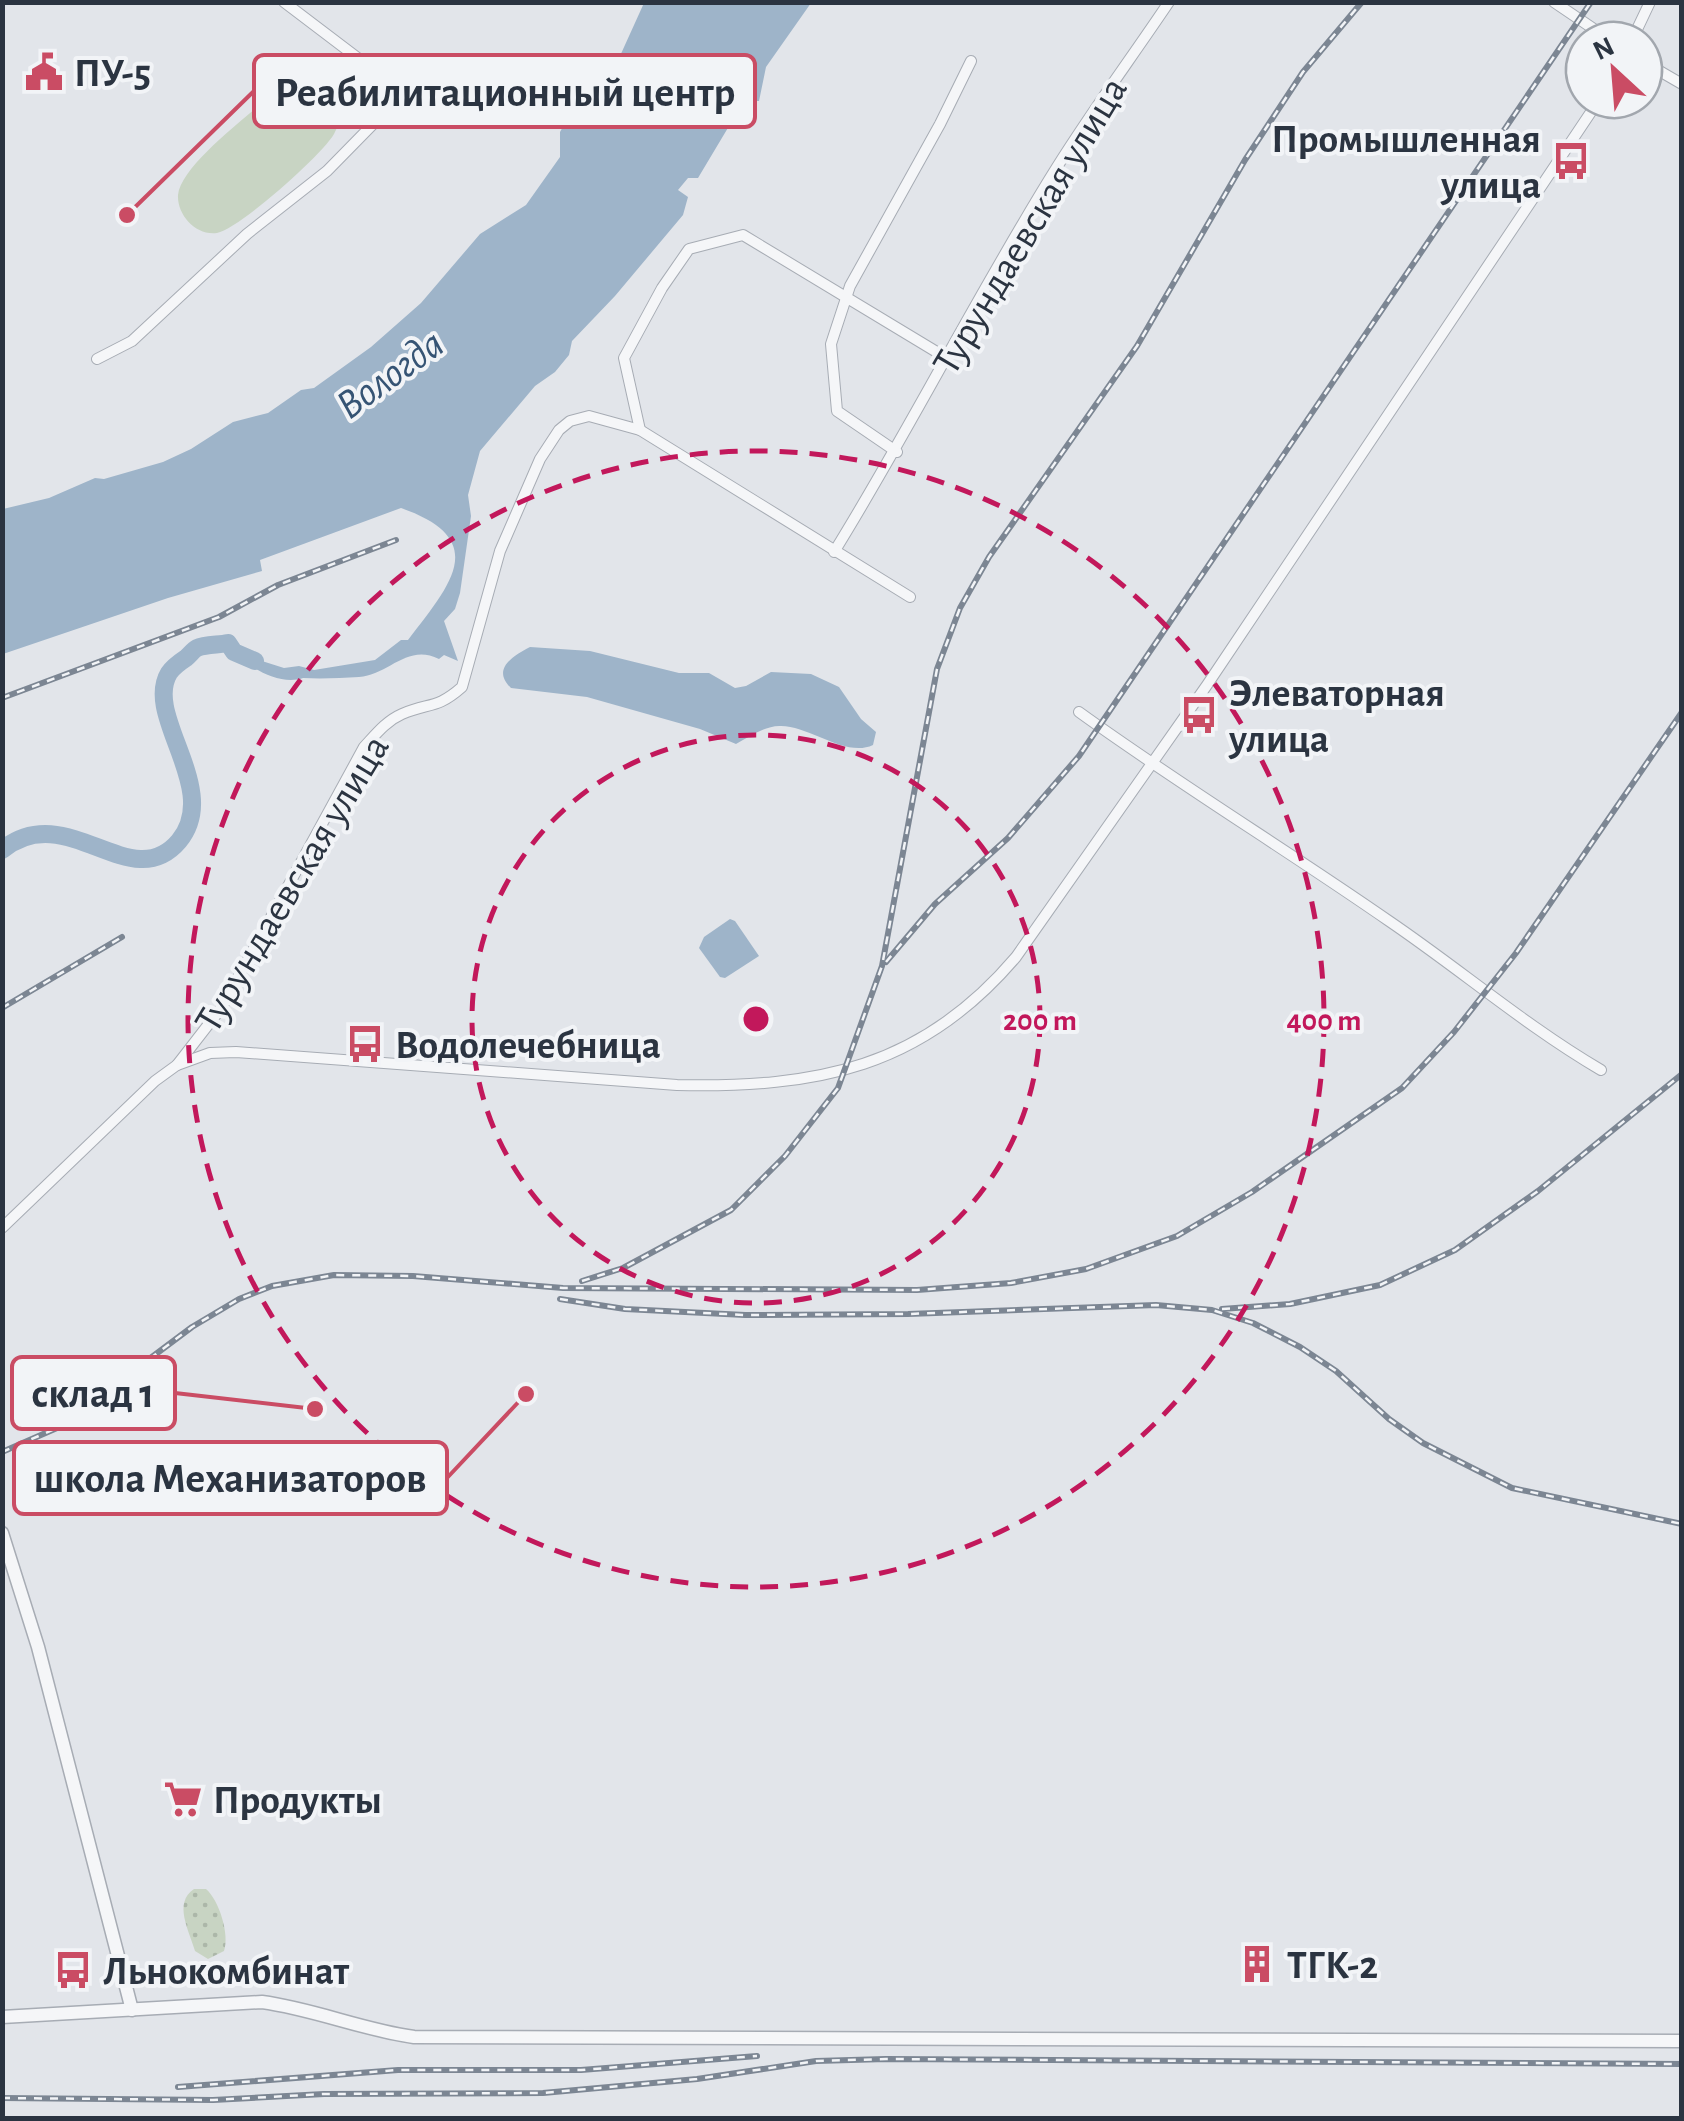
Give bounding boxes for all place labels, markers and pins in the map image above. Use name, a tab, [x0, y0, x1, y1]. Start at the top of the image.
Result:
public building icon: ПУ-5	[23, 51, 65, 93]
place label: ПУ-5	[74, 54, 151, 94]
callout: Реабилитационный центр	[254, 55, 755, 127]
place label: Промышленная улица	[1271, 120, 1541, 206]
bus stop icon: Промышленная улица	[1550, 140, 1592, 182]
place label: Элеваторная улица	[1228, 674, 1445, 760]
bus stop icon: Элеваторная улица	[1178, 694, 1220, 736]
centre of rings	[738, 1001, 774, 1037]
bus stop icon: Водолечебница	[344, 1023, 386, 1065]
place label: Водолечебница	[395, 1026, 661, 1066]
callout: склад 1	[12, 1357, 175, 1429]
callout: школа Механизаторов	[14, 1442, 447, 1514]
supermarket icon: Продукты	[162, 1778, 204, 1820]
place label: Продукты	[213, 1781, 382, 1821]
building icon: ТГК-2	[1236, 1943, 1278, 1985]
place label: ТГК-2	[1287, 1946, 1378, 1986]
bus stop icon: Льнокомбинат	[52, 1949, 94, 1991]
place label: Льнокомбинат	[103, 1952, 350, 1992]

